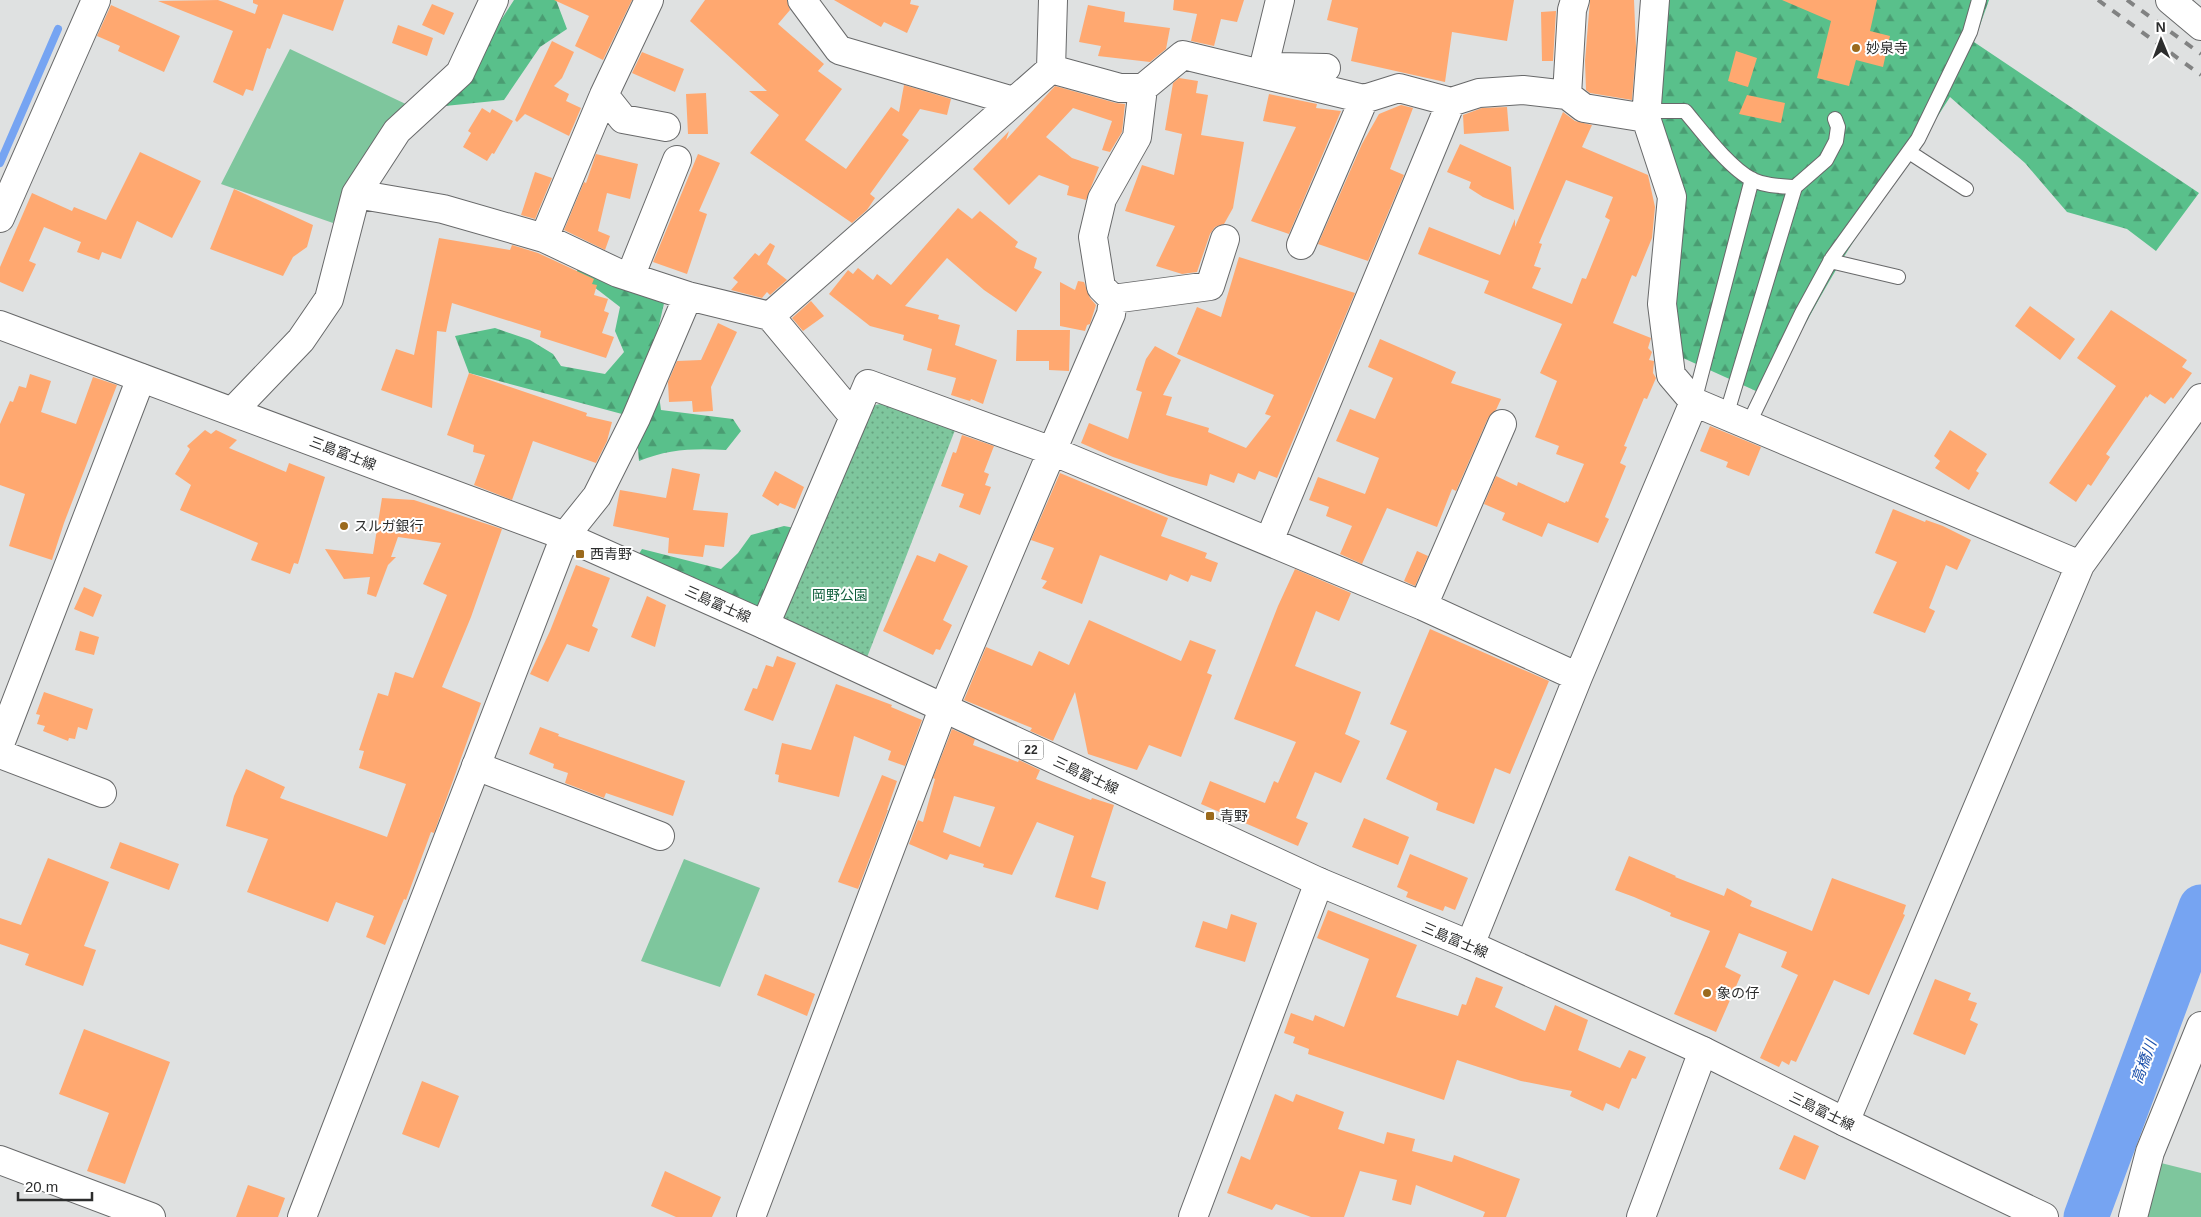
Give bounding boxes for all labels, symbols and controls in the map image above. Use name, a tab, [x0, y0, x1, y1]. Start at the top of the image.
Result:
north arrow	[2136, 15, 2186, 65]
text: N	[2156, 19, 2166, 35]
place label: 妙泉寺	[1866, 40, 1908, 56]
marker: 妙泉寺	[1850, 42, 1862, 54]
street label: 三島富士線	[307, 433, 379, 473]
place label: スルガ銀行	[354, 518, 424, 534]
marker: スルガ銀行	[338, 520, 350, 532]
place label: 西青野	[590, 546, 632, 562]
marker: 西青野	[574, 548, 586, 560]
street label: 三島富士線	[683, 582, 753, 626]
park label: 岡野公園	[812, 587, 868, 603]
road number: 22	[1018, 740, 1044, 760]
street label: 三島富士線	[1051, 753, 1121, 797]
place label: 青野	[1220, 808, 1248, 824]
marker: 青野	[1204, 810, 1216, 822]
street label: 三島富士線	[1420, 919, 1490, 961]
place label: 象の仔	[1717, 985, 1759, 1001]
marker: 象の仔	[1701, 987, 1713, 999]
water label: 高橋川	[2128, 1036, 2160, 1086]
street label: 三島富士線	[1787, 1088, 1857, 1134]
scale bar	[18, 1170, 91, 1202]
text: 20 m	[25, 1178, 58, 1195]

